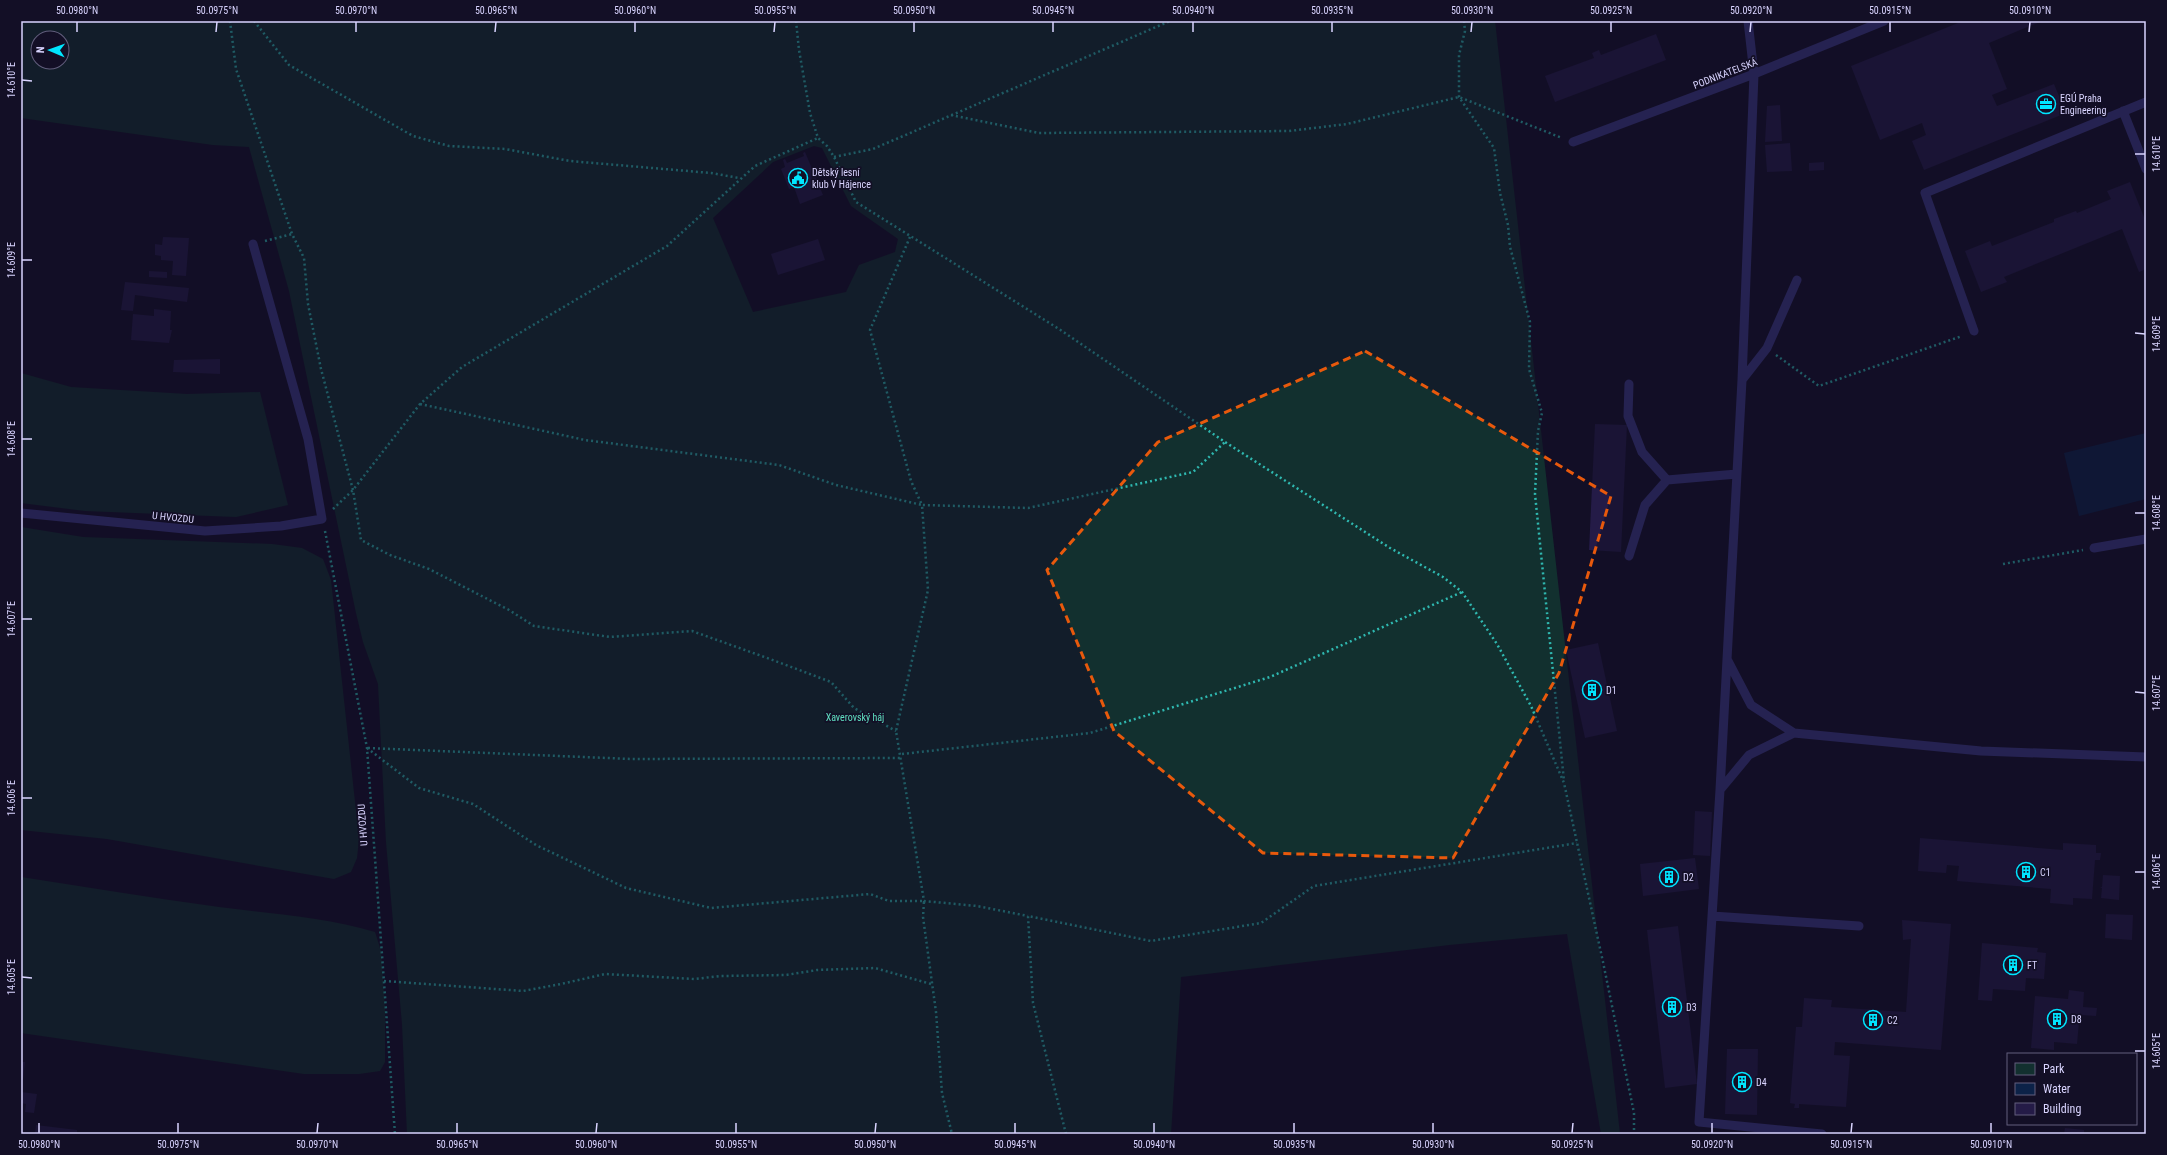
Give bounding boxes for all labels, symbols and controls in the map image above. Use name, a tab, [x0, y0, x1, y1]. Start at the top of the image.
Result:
text: 50.0980°N	[56, 5, 98, 16]
text: 50.0975°N	[196, 5, 238, 16]
text: 50.0970°N	[335, 5, 377, 16]
text: 50.0965°N	[475, 5, 517, 16]
text: 50.0960°N	[614, 5, 656, 16]
text: 50.0955°N	[754, 5, 796, 16]
text: 50.0950°N	[893, 5, 935, 16]
text: 50.0945°N	[1032, 5, 1074, 16]
text: 50.0940°N	[1172, 5, 1214, 16]
text: 50.0935°N	[1311, 5, 1353, 16]
text: 50.0930°N	[1451, 5, 1493, 16]
text: 50.0925°N	[1590, 5, 1632, 16]
text: 50.0920°N	[1730, 5, 1772, 16]
text: 50.0915°N	[1869, 5, 1911, 16]
text: 50.0910°N	[2009, 5, 2051, 16]
north arrow	[30, 30, 70, 70]
text: N	[34, 46, 47, 53]
street label: PODNIKATELSKÁ	[1691, 55, 1759, 91]
text: 14.610°E	[6, 62, 17, 98]
place label: EGÚ Praha Engineering	[2060, 92, 2106, 116]
office icon: EGÚ Praha Engineering	[2035, 93, 2057, 115]
text: 14.610°E	[2151, 136, 2162, 172]
public building icon: Dětský lesní klub V Hájence	[787, 167, 809, 189]
place label: Dětský lesní klub V Hájence	[812, 167, 871, 190]
text: 14.609°E	[6, 242, 17, 278]
text: 14.609°E	[2151, 316, 2162, 352]
text: 14.608°E	[6, 421, 17, 457]
text: 14.608°E	[2151, 495, 2162, 531]
street label: U HVOZDU	[151, 510, 195, 525]
text: 14.607°E	[6, 601, 17, 637]
text: 14.607°E	[2151, 675, 2162, 711]
building icon: D1	[1581, 679, 1603, 701]
place label: D1	[1606, 685, 1617, 696]
park label: Xaverovský háj	[826, 712, 884, 723]
text: 14.606°E	[6, 780, 17, 816]
street label: U HVOZDU	[356, 803, 369, 846]
text: 14.606°E	[2151, 854, 2162, 890]
building icon: C1	[2015, 861, 2037, 883]
building icon: D2	[1658, 866, 1680, 888]
place label: C1	[2040, 867, 2051, 878]
place label: D2	[1683, 872, 1694, 883]
building icon: FT	[2002, 954, 2024, 976]
text: 14.605°E	[6, 959, 17, 995]
place label: FT	[2027, 960, 2037, 971]
building icon: D3	[1661, 996, 1683, 1018]
place label: D3	[1686, 1002, 1697, 1013]
building icon: D8	[2046, 1008, 2068, 1030]
building icon: C2	[1862, 1009, 1884, 1031]
place label: D8	[2071, 1014, 2082, 1025]
place label: C2	[1887, 1015, 1898, 1026]
text: 14.605°E	[2151, 1033, 2162, 1069]
legend	[2007, 1053, 2137, 1125]
text: Park	[2043, 1062, 2065, 1076]
building icon: D4	[1731, 1071, 1753, 1093]
place label: D4	[1756, 1077, 1767, 1088]
text: Water	[2043, 1082, 2071, 1096]
text: Building	[2043, 1102, 2081, 1116]
text: 50.0980°N	[18, 1139, 60, 1150]
text: 50.0975°N	[157, 1139, 199, 1150]
text: 50.0970°N	[296, 1139, 338, 1150]
text: 50.0965°N	[436, 1139, 478, 1150]
text: 50.0960°N	[575, 1139, 617, 1150]
text: 50.0955°N	[715, 1139, 757, 1150]
text: 50.0950°N	[854, 1139, 896, 1150]
text: 50.0945°N	[994, 1139, 1036, 1150]
text: 50.0940°N	[1133, 1139, 1175, 1150]
text: 50.0935°N	[1273, 1139, 1315, 1150]
text: 50.0930°N	[1412, 1139, 1454, 1150]
text: 50.0925°N	[1551, 1139, 1593, 1150]
text: 50.0920°N	[1691, 1139, 1733, 1150]
text: 50.0915°N	[1830, 1139, 1872, 1150]
text: 50.0910°N	[1970, 1139, 2012, 1150]

